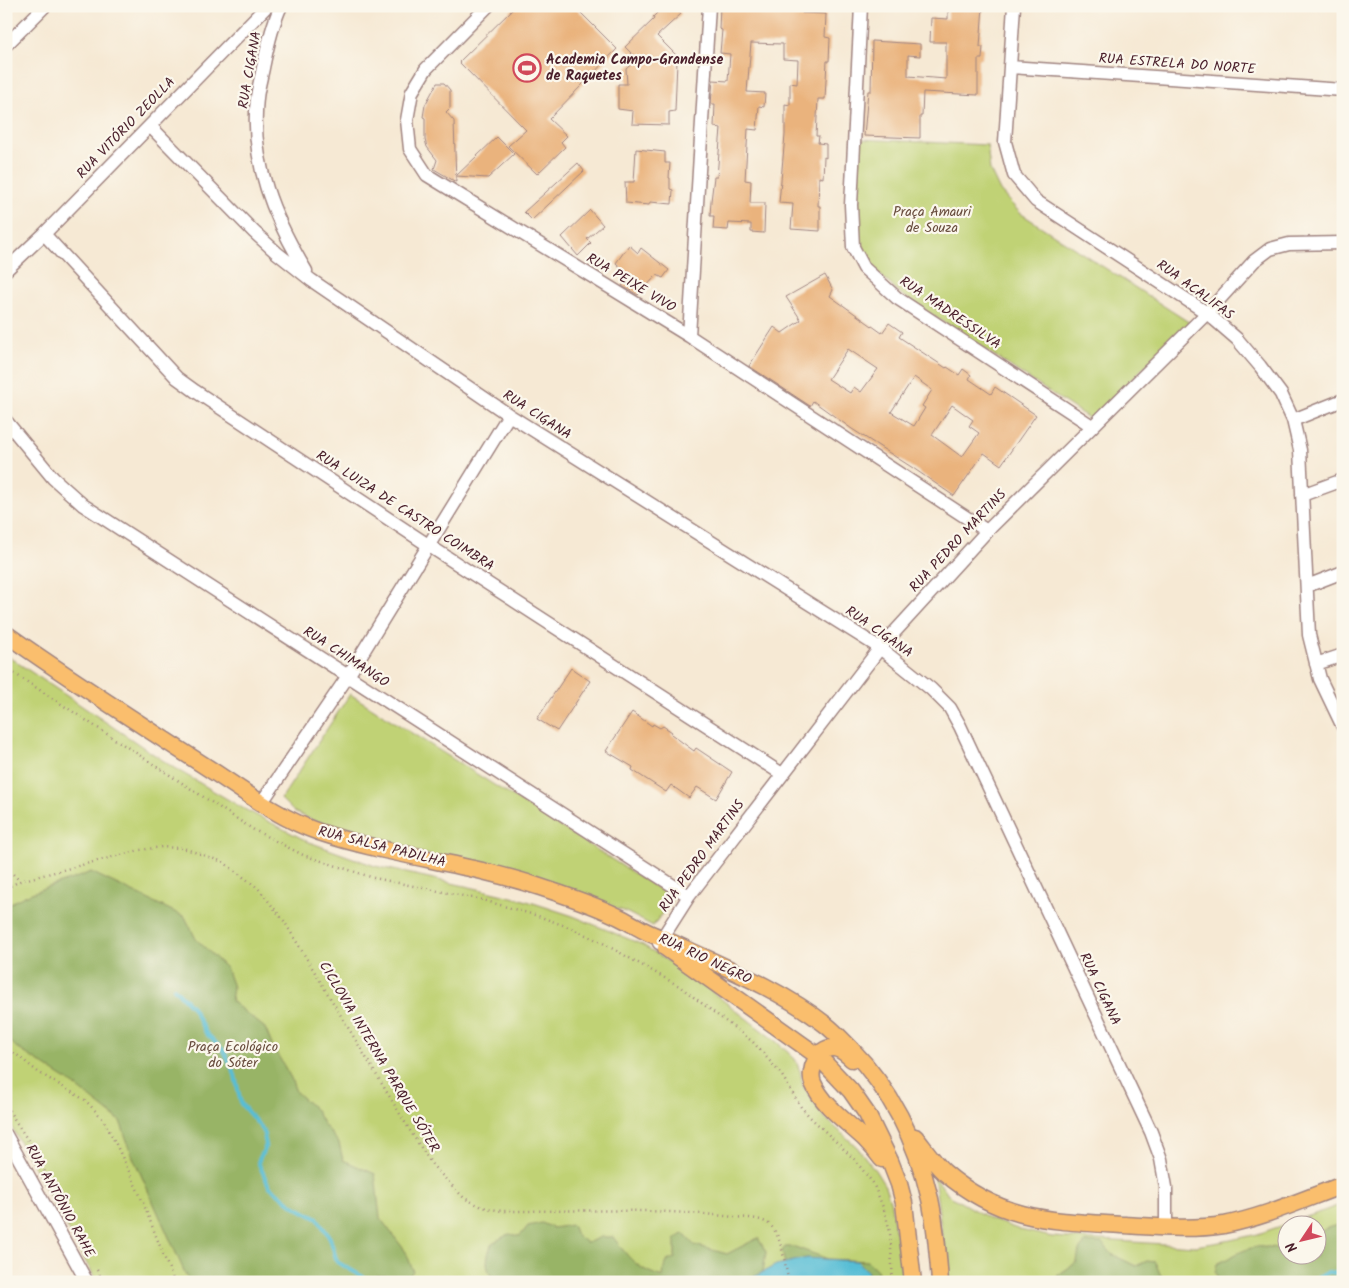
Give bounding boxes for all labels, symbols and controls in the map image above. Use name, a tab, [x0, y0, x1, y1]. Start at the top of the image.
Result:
street label: RUA CIGANA	[232, 29, 268, 111]
street label: RUA ESTRELA DO NORTE	[1098, 48, 1257, 81]
place label: Academia Campo-Grandense de Raquetes	[546, 49, 723, 87]
sports icon: Academia Campo-Grandense de Raquetes	[512, 53, 542, 83]
street label: RUA VITÓRIO ZEOLLA	[71, 72, 181, 184]
park label: Praça Amauri de Souza	[893, 201, 972, 239]
street label: RUA PEIXE VIVO	[582, 248, 680, 319]
street label: RUA ACALIFAS	[1152, 254, 1239, 326]
street label: RUA MADRESSILVA	[895, 271, 1005, 355]
street label: RUA CIGANA	[498, 384, 576, 446]
street label: RUA LUIZA DE CASTRO COIMBRA	[311, 445, 499, 577]
street label: RUA PEDRO MARTINS	[904, 484, 1012, 598]
street label: RUA CIGANA	[841, 600, 917, 664]
street label: RUA CHIMANGO	[299, 621, 394, 693]
street label: RUA PEDRO MARTINS	[654, 795, 751, 917]
street label: RUA SALSA PADILHA	[316, 820, 448, 874]
street label: RUA RIO NEGRO	[655, 928, 756, 990]
street label: RUA CIGANA	[1073, 949, 1127, 1029]
street label: CICLOVIA INTERNA PARQUE SÓTER	[313, 957, 445, 1157]
park label: Praça Ecológico do Sóter	[188, 1036, 278, 1074]
street label: RUA ANTÔNIO RAHE	[20, 1140, 101, 1263]
north arrow	[1276, 1216, 1326, 1266]
text: N	[1281, 1237, 1304, 1257]

